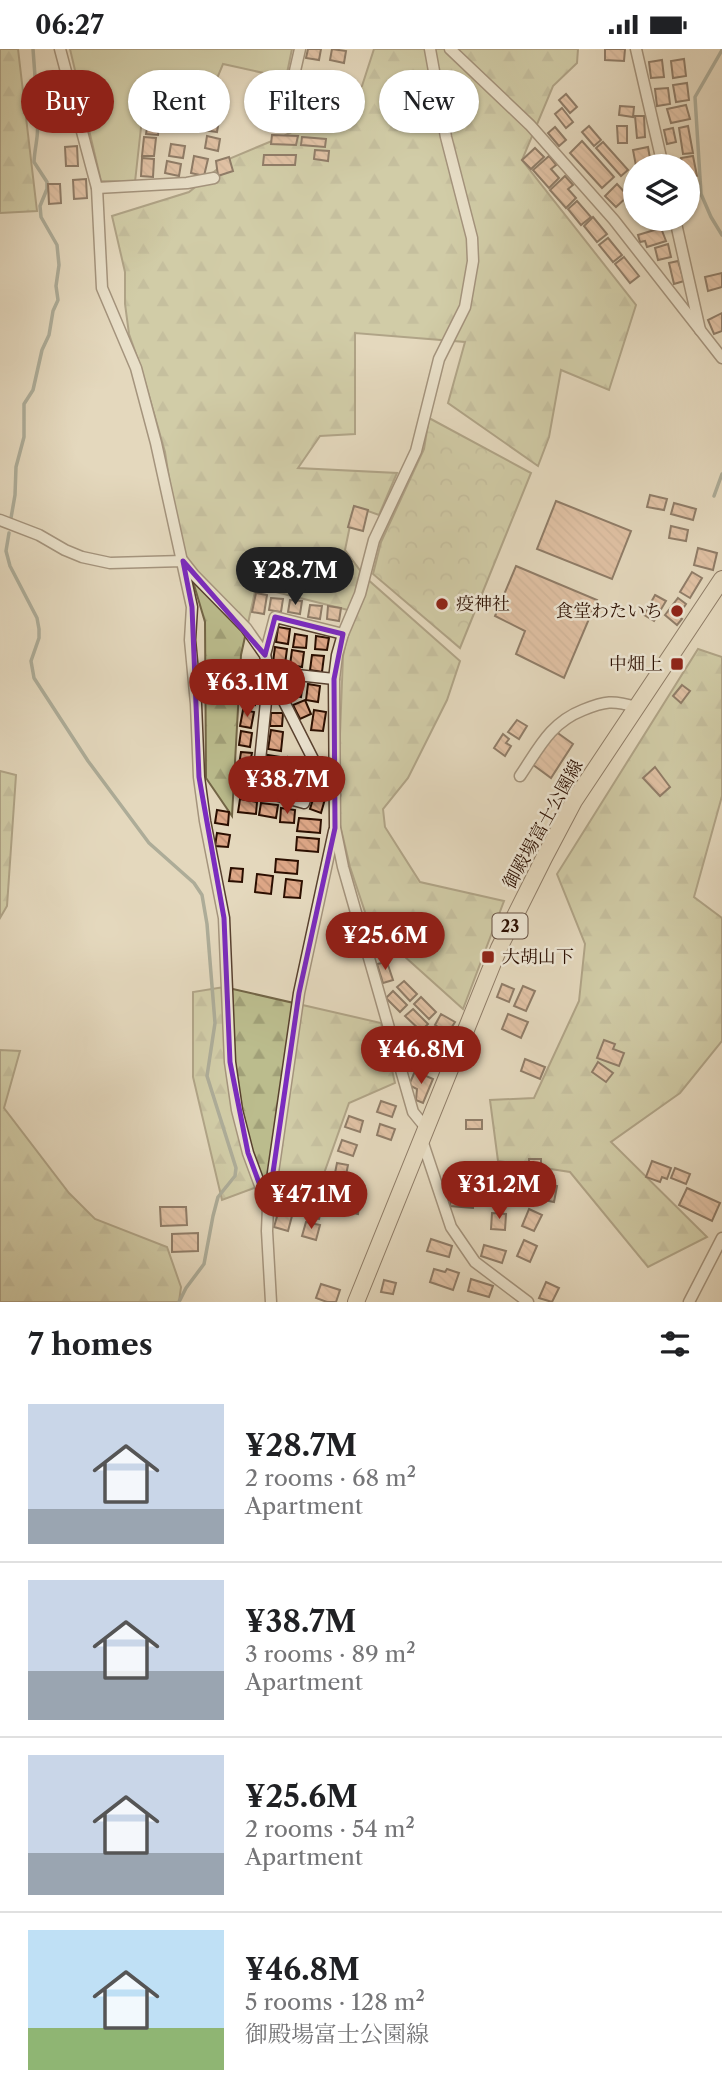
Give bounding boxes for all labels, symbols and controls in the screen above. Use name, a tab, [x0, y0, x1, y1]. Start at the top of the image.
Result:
text: 06:27	[35, 9, 104, 41]
chip: Buy	[21, 70, 114, 133]
chip: Rent	[128, 70, 230, 133]
chip: Filters	[244, 70, 365, 133]
chip: New	[379, 70, 479, 133]
map controls	[623, 154, 700, 231]
button: layers	[623, 154, 700, 231]
pin: ¥28.7M	[238, 547, 352, 607]
text: ¥28.7M	[252, 556, 338, 584]
place label: 疫神社	[456, 593, 510, 615]
marker: 疫神社	[434, 596, 450, 612]
place label: 食堂わたいち	[555, 600, 663, 622]
marker: 食堂わたいち	[669, 603, 685, 619]
place label: 中畑上	[609, 653, 663, 675]
marker: 中畑上	[669, 656, 685, 672]
pin: ¥63.1M	[190, 659, 304, 719]
text: ¥63.1M	[205, 668, 289, 696]
street label: 御殿場富士公園線	[498, 756, 588, 892]
pin: ¥38.7M	[230, 757, 344, 816]
text: ¥38.7M	[244, 765, 330, 793]
pin: ¥25.6M	[328, 913, 442, 972]
road number: 23	[492, 913, 528, 939]
text: ¥25.6M	[342, 921, 428, 949]
place label: 大胡山下	[502, 946, 574, 968]
marker: 大胡山下	[480, 949, 496, 965]
pin: ¥46.8M	[364, 1027, 478, 1086]
text: ¥46.8M	[377, 1035, 465, 1063]
pin: ¥31.2M	[442, 1161, 556, 1221]
text: ¥31.2M	[457, 1170, 541, 1198]
pin: ¥47.1M	[254, 1171, 368, 1231]
text: ¥47.1M	[270, 1180, 352, 1208]
icon: filters	[656, 1325, 694, 1363]
text: 7 homes	[28, 1326, 153, 1363]
text: ¥28.7M	[245, 1427, 357, 1464]
icon: home	[84, 1432, 168, 1516]
text: 2 rooms · 68 m²	[245, 1464, 416, 1492]
text: Apartment	[245, 1492, 363, 1520]
text: ¥38.7M	[245, 1603, 356, 1640]
icon: home	[84, 1608, 168, 1692]
text: 3 rooms · 89 m²	[245, 1640, 416, 1668]
text: Apartment	[245, 1668, 363, 1696]
text: ¥25.6M	[245, 1778, 358, 1815]
icon: home	[84, 1783, 168, 1867]
text: 2 rooms · 54 m²	[245, 1815, 415, 1843]
text: Apartment	[245, 1843, 363, 1871]
text: ¥46.8M	[245, 1951, 360, 1988]
icon: home	[84, 1958, 168, 2042]
text: 5 rooms · 128 m²	[245, 1988, 425, 2016]
text: 御殿場富士公園線	[245, 2020, 429, 2048]

